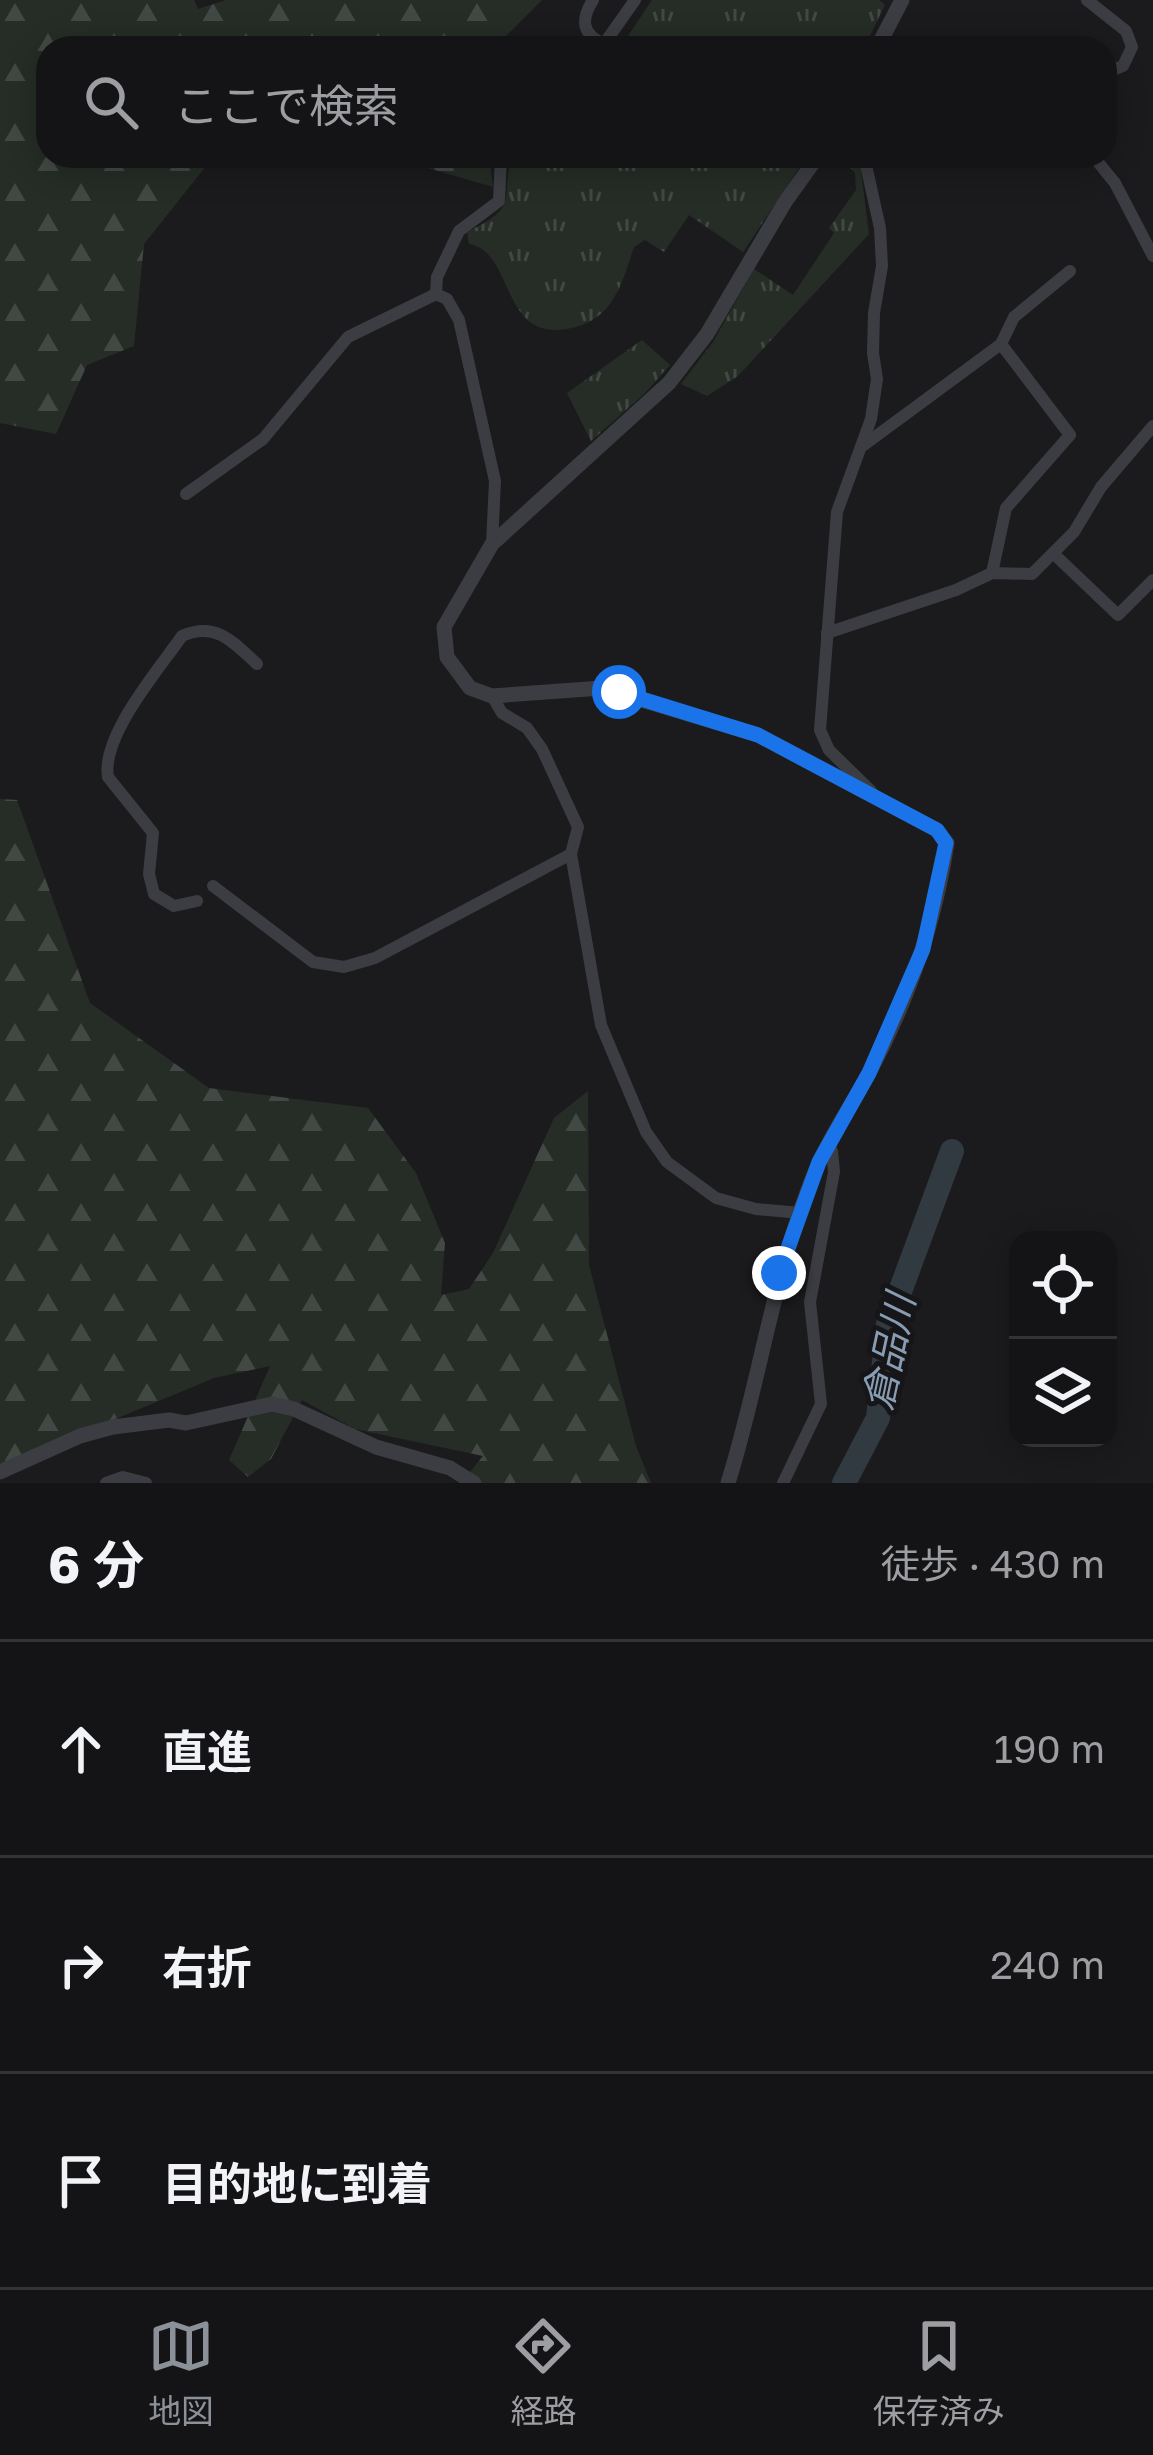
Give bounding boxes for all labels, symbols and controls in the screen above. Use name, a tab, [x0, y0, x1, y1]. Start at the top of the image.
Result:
search box	[36, 36, 1117, 168]
icon: search	[78, 69, 144, 135]
text: ここで検索	[174, 78, 399, 132]
route start	[592, 665, 646, 719]
map controls	[1009, 1231, 1117, 1447]
button: locate	[1009, 1231, 1117, 1339]
route end	[752, 1246, 806, 1300]
water label: 倉品川	[853, 1286, 924, 1414]
button: layers	[1009, 1339, 1117, 1447]
text: 6 分	[48, 1533, 144, 1594]
text: 徒歩 · 430 m	[881, 1540, 1105, 1587]
icon: ahead	[48, 1716, 114, 1782]
text: 直進	[162, 1724, 252, 1778]
text: 190 m	[994, 1725, 1105, 1772]
icon: right	[48, 1932, 114, 1998]
text: 右折	[162, 1940, 252, 1994]
text: 240 m	[990, 1941, 1105, 1988]
icon: arrive	[48, 2148, 114, 2214]
text: 目的地に到着	[162, 2156, 432, 2210]
tab: 地図	[148, 2313, 214, 2433]
tab: 経路	[510, 2313, 576, 2433]
tab: 保存済み	[873, 2313, 1005, 2433]

